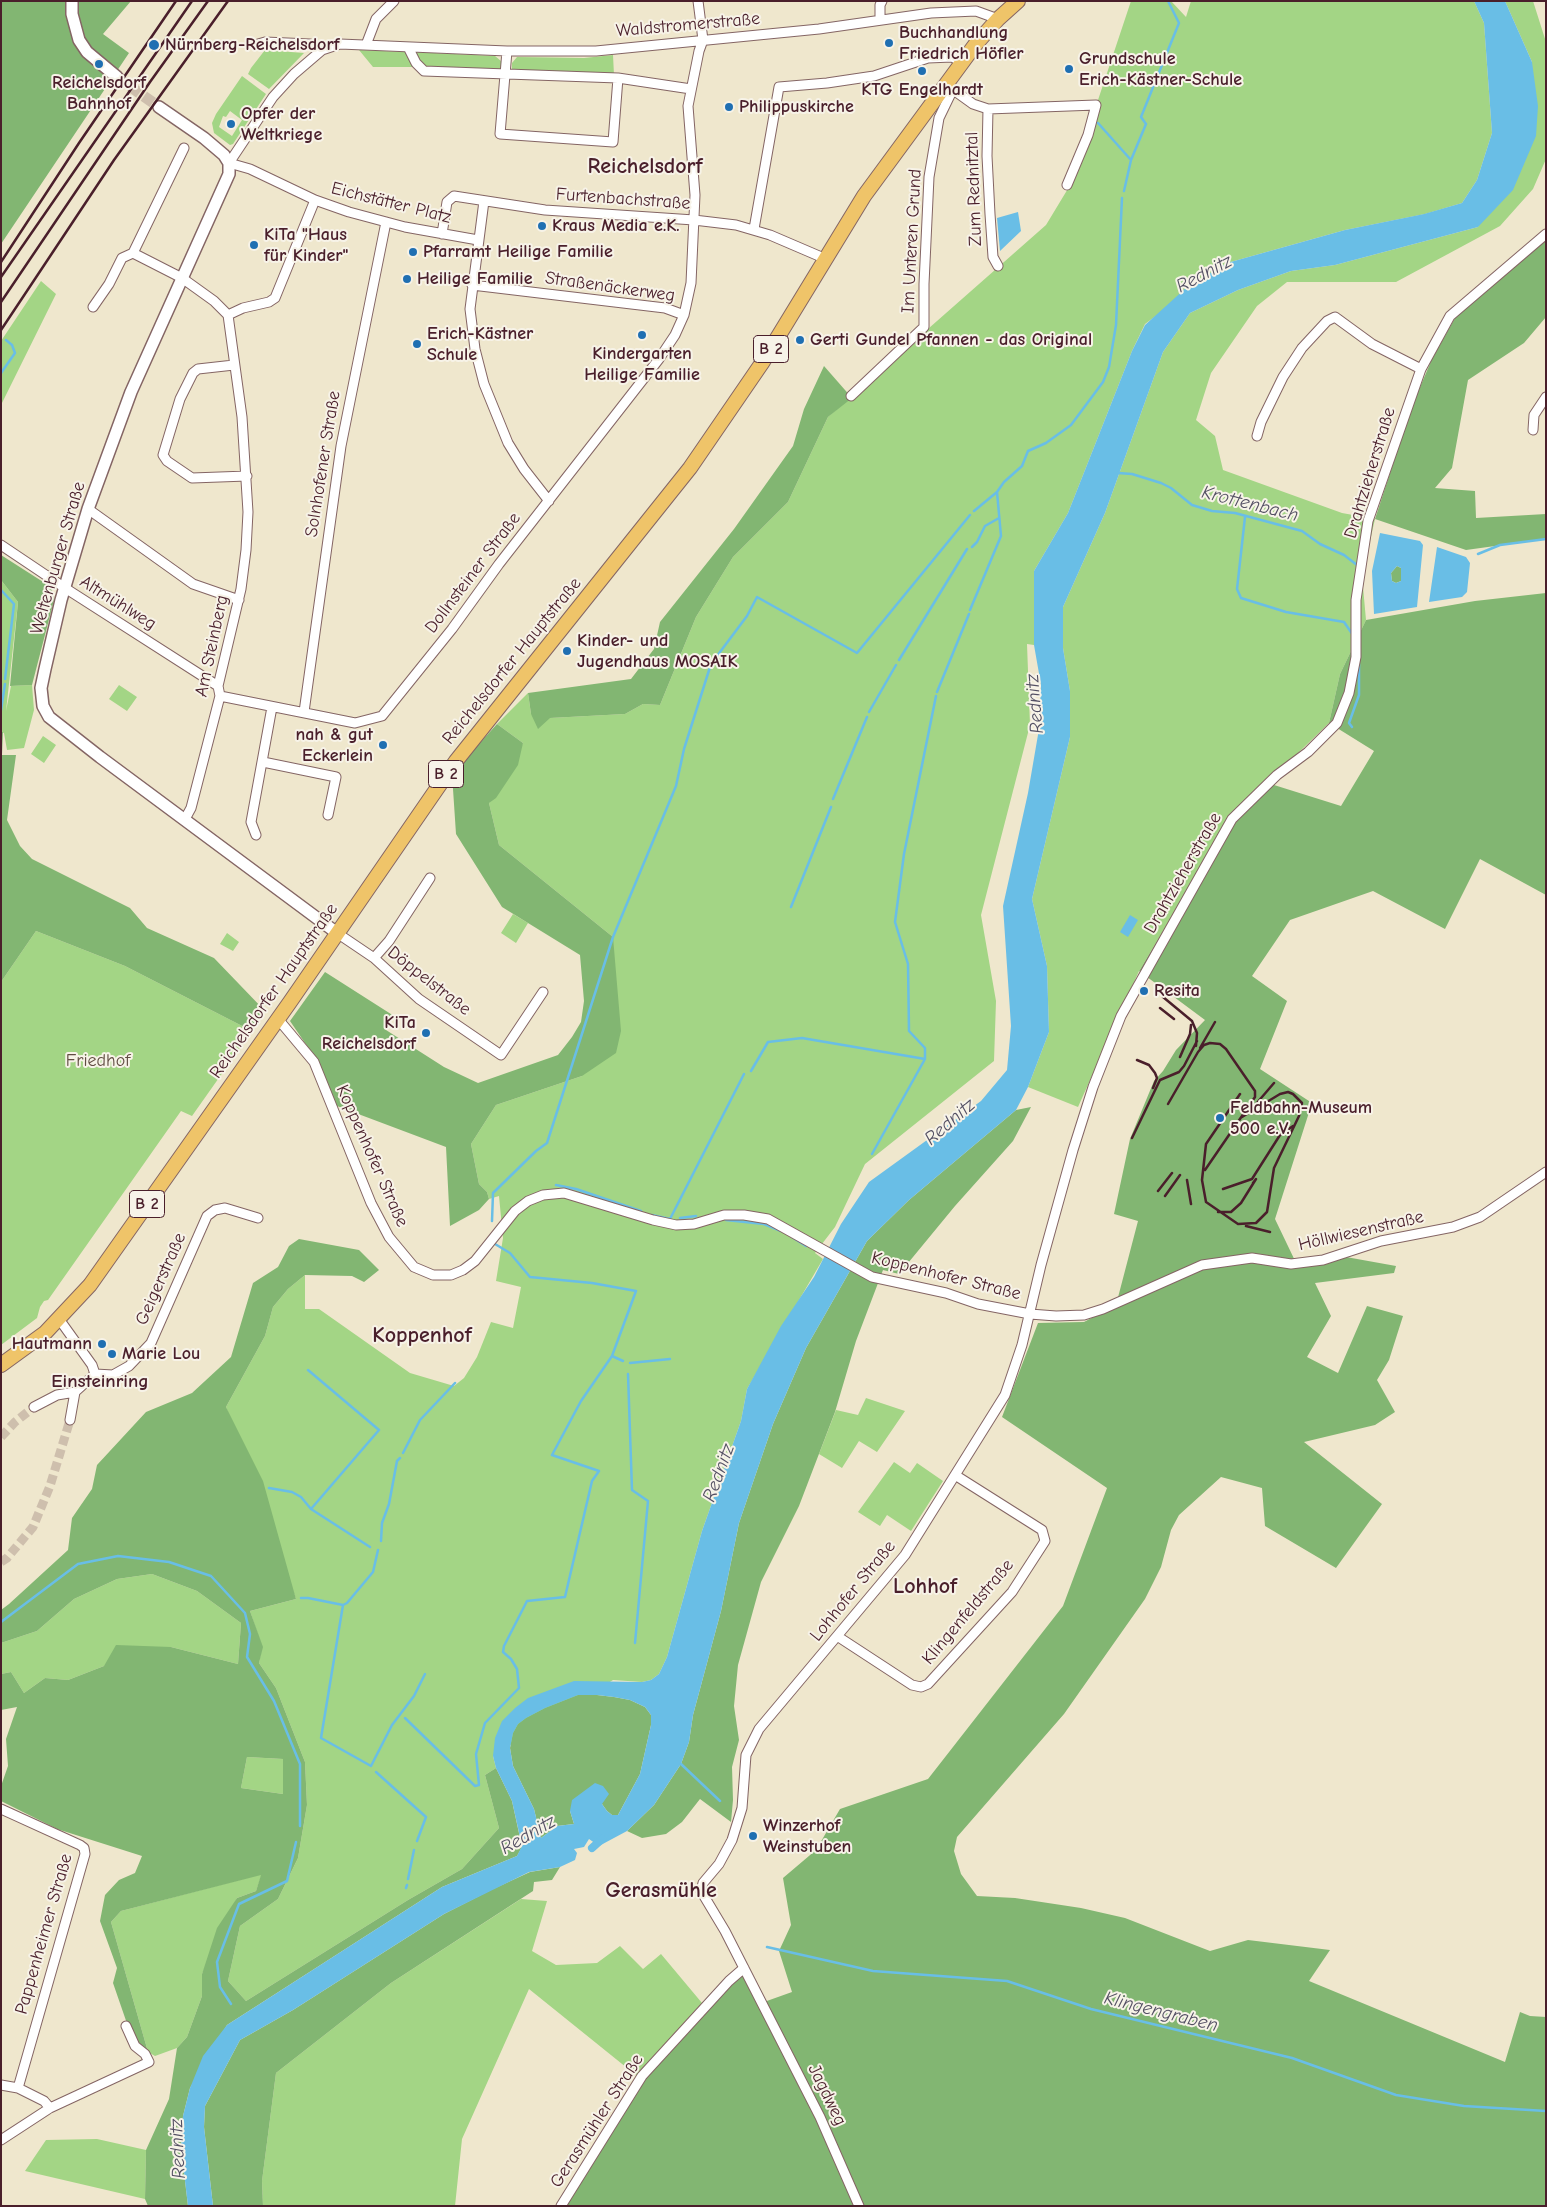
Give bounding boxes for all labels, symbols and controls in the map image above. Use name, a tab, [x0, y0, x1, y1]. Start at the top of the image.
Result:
street label: Waldstromerstraße	[615, 8, 761, 42]
place label: Buchhandlung Friedrich Höfler	[899, 22, 1024, 64]
place label: Nürnberg-Reichelsdorf	[165, 34, 339, 56]
marker: Buchhandlung Friedrich Höfler	[883, 37, 895, 49]
marker: Nürnberg-Reichelsdorf	[147, 38, 161, 52]
place label: Grundschule Erich-Kästner-Schule	[1079, 48, 1242, 90]
marker: Reichelsdorf Bahnhof	[93, 58, 105, 70]
marker: Grundschule Erich-Kästner-Schule	[1063, 63, 1075, 75]
marker: KTG Engelhardt	[916, 65, 928, 77]
place label: Reichelsdorf Bahnhof	[52, 72, 146, 115]
place label: KTG Engelhardt	[861, 79, 983, 101]
place label: Philippuskirche	[739, 96, 854, 118]
marker: Philippuskirche	[723, 101, 735, 113]
place label: Opfer der Weltkriege	[241, 103, 322, 146]
marker: Opfer der Weltkriege	[225, 118, 237, 130]
street label: Zum Rednitztal	[961, 131, 987, 247]
district label: Reichelsdorf	[587, 154, 703, 180]
street label: Im Unteren Grund	[897, 168, 927, 314]
street label: Eichstätter Platz	[329, 178, 453, 228]
street label: Furtenbachstraße	[555, 184, 691, 214]
place label: Kraus Media e.K.	[552, 215, 680, 237]
marker: Kraus Media e.K.	[536, 220, 548, 232]
place label: KiTa "Haus für Kinder"	[264, 224, 348, 266]
marker: KiTa "Haus für Kinder"	[248, 239, 260, 251]
place label: Pfarramt Heilige Familie	[423, 241, 613, 263]
marker: Pfarramt Heilige Familie	[407, 246, 419, 258]
water label: Rednitz	[1172, 250, 1236, 298]
street label: Straßenäckerweg	[544, 267, 676, 307]
place label: Heilige Familie	[417, 268, 533, 290]
marker: Heilige Familie	[401, 273, 413, 285]
place label: Erich-Kästner Schule	[427, 323, 533, 366]
marker: Kindergarten Heilige Familie	[636, 329, 648, 341]
place label: Gerti Gundel Pfannen - das Original	[810, 329, 1092, 351]
marker: Gerti Gundel Pfannen - das Original	[794, 334, 806, 346]
road number: B 2	[754, 336, 788, 362]
marker: Erich-Kästner Schule	[411, 338, 423, 350]
place label: Kindergarten Heilige Familie	[584, 343, 700, 386]
street label: Solnhofener Straße	[301, 389, 345, 539]
street label: Drahtzieherstraße	[1340, 405, 1400, 541]
street label: Weltenburger Straße	[26, 479, 90, 637]
water label: Krottenbach	[1199, 481, 1301, 527]
street label: Dollnsteiner Straße	[421, 508, 525, 638]
street label: Altmühlweg	[76, 571, 160, 635]
street label: Reichelsdorfer Hauptstraße	[438, 573, 586, 749]
street label: Am Steinberg	[191, 593, 233, 699]
place label: Kinder- und Jugendhaus MOSAIK	[577, 630, 738, 672]
marker: Kinder- und Jugendhaus MOSAIK	[561, 645, 573, 657]
water label: Rednitz	[1021, 673, 1049, 735]
place label: nah & gut Eckerlein	[295, 724, 373, 766]
marker: nah & gut Eckerlein	[377, 739, 389, 751]
road number: B 2	[428, 761, 464, 788]
street label: Drahtzieherstraße	[1140, 809, 1226, 937]
street label: Reichelsdorfer Hauptstraße	[205, 899, 343, 1083]
street label: Döppelstraße	[383, 942, 475, 1020]
place label: Resita	[1154, 980, 1200, 1002]
marker: Resita	[1138, 985, 1150, 997]
place label: KiTa Reichelsdorf	[322, 1012, 416, 1054]
marker: KiTa Reichelsdorf	[420, 1027, 432, 1039]
park label: Friedhof	[66, 1050, 130, 1072]
street label: Koppenhofer Straße	[331, 1082, 413, 1230]
water label: Rednitz	[920, 1094, 980, 1150]
place label: Feldbahn-Museum 500 e.V.	[1230, 1097, 1372, 1140]
marker: Feldbahn-Museum 500 e.V.	[1214, 1112, 1226, 1124]
road number: B 2	[130, 1190, 164, 1218]
street label: Höllwiesenstraße	[1296, 1206, 1426, 1256]
street label: Geigerstraße	[131, 1229, 191, 1329]
street label: Koppenhofer Straße	[869, 1247, 1023, 1305]
district label: Koppenhof	[372, 1323, 472, 1349]
place label: Hautmann	[12, 1333, 92, 1355]
marker: Hautmann	[96, 1338, 108, 1350]
place label: Marie Lou	[122, 1343, 200, 1365]
marker: Marie Lou	[106, 1348, 118, 1360]
district label: Einsteinring	[51, 1371, 149, 1393]
water label: Rednitz	[698, 1441, 740, 1505]
street label: Lohhofer Straße	[806, 1536, 900, 1646]
street label: Klingenfeldstraße	[918, 1555, 1018, 1669]
district label: Lohhof	[893, 1574, 957, 1600]
water label: Rednitz	[496, 1810, 560, 1860]
place label: Winzerhof Weinstuben	[763, 1815, 851, 1858]
marker: Winzerhof Weinstuben	[747, 1830, 759, 1842]
street label: Pappenheimer Straße	[11, 1851, 77, 2017]
district label: Gerasmühle	[605, 1878, 717, 1904]
water label: Klingengraben	[1102, 1987, 1220, 2037]
street label: Gerasmühler Straße	[546, 2050, 648, 2192]
street label: Jagdweg	[803, 2061, 851, 2129]
water label: Rednitz	[165, 2119, 191, 2179]

